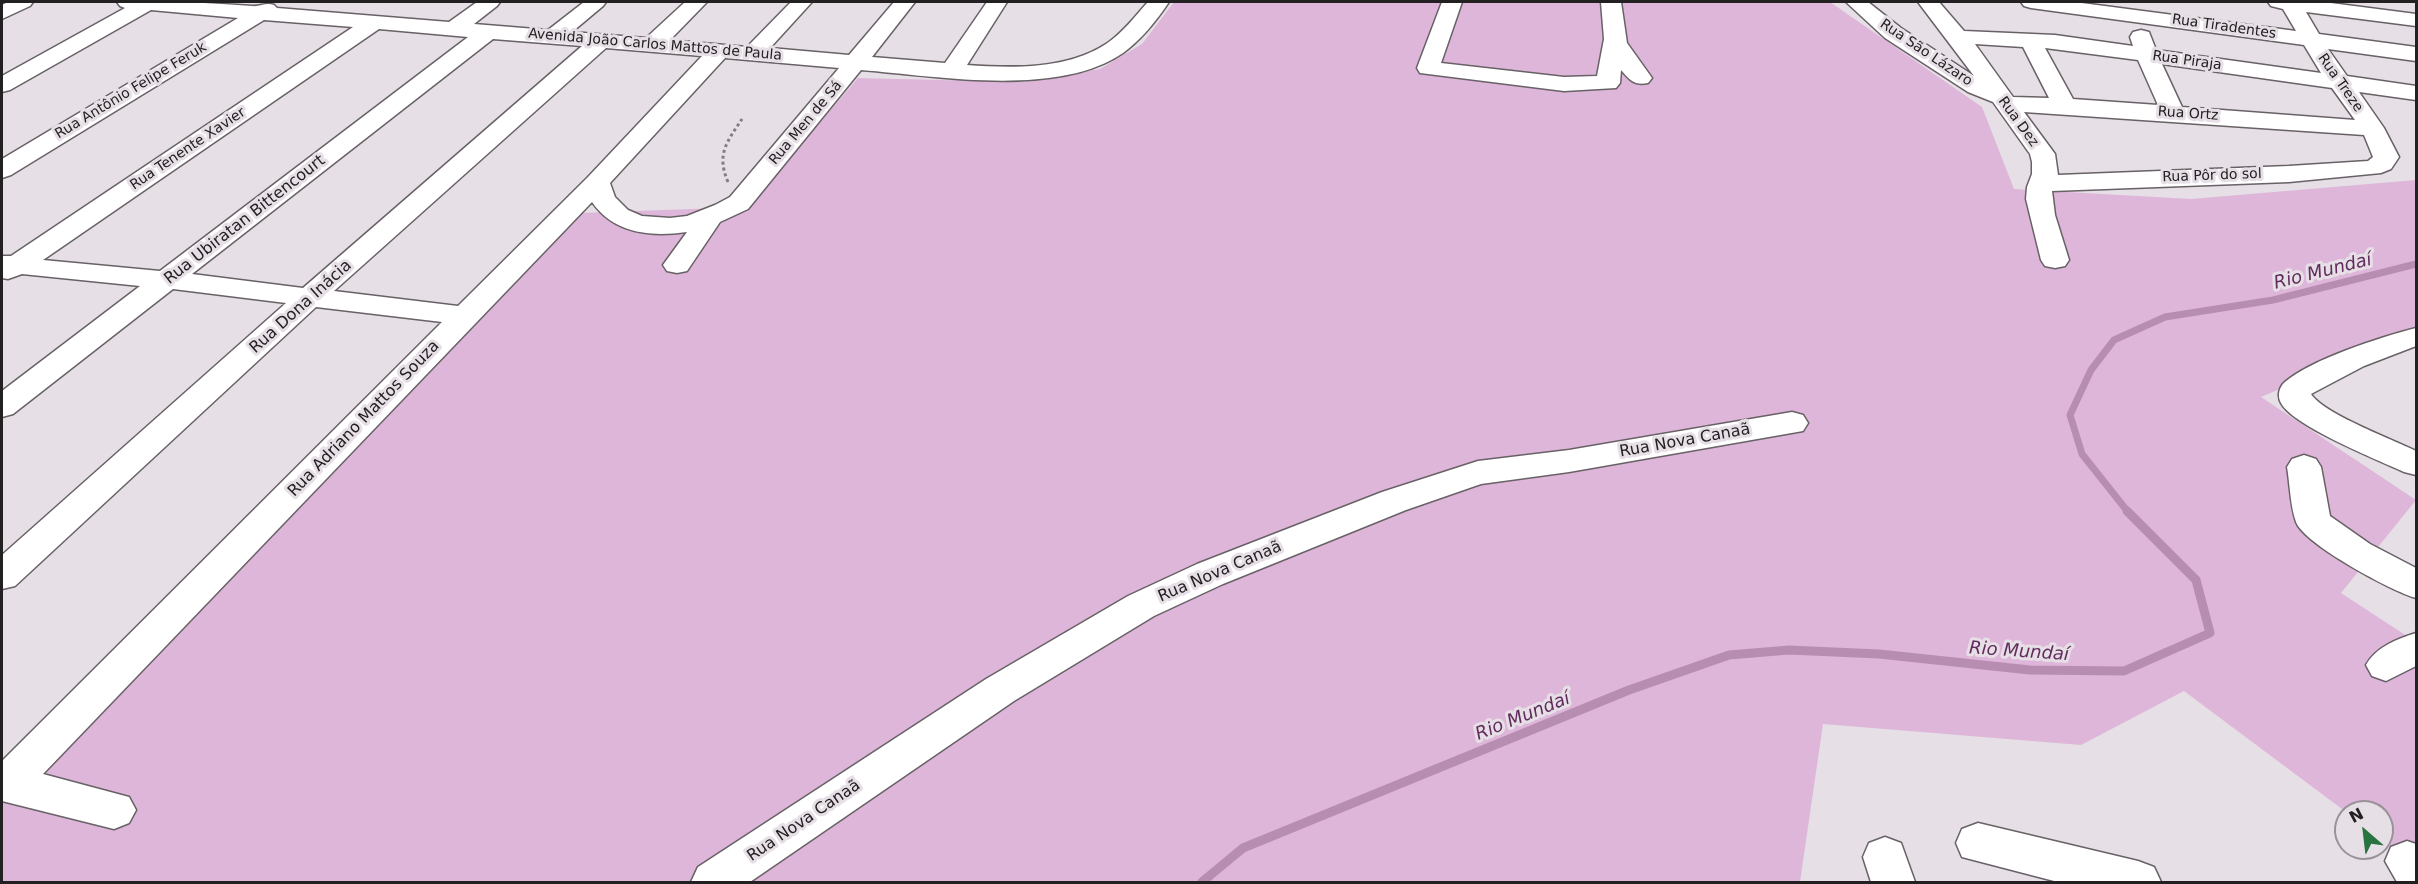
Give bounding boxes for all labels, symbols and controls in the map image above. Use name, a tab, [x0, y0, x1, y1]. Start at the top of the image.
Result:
street label: Rua Tiradentes	[2171, 11, 2277, 43]
street label: Rua São Lázaro	[1877, 16, 1975, 90]
street label: Avenida João Carlos Mattos de Paula	[527, 26, 783, 64]
street label: Rua Antônio Felipe Feruk	[52, 39, 210, 143]
street label: Rua Piraja	[2151, 48, 2223, 74]
street label: Rua Treze	[2314, 51, 2366, 115]
street label: Rua Men de Sá	[766, 78, 846, 168]
street label: Rua Dez	[1994, 94, 2042, 150]
street label: Rua Tenente Xavier	[127, 104, 249, 194]
street label: Rua Ortz	[2157, 104, 2219, 124]
street label: Rua Ubiratan Bittencourt	[161, 151, 329, 289]
street label: Rua Pôr do sol	[2162, 166, 2262, 186]
water label: Rio Mundaí	[2272, 249, 2374, 295]
street label: Rua Dona Inácia	[246, 256, 356, 358]
street label: Rua Adriano Mattos Souza	[284, 337, 444, 501]
street label: Rua Nova Canaã	[1618, 420, 1752, 462]
street label: Rua Nova Canaã	[1155, 537, 1285, 607]
water label: Rio Mundaí	[1968, 638, 2070, 666]
water label: Rio Mundaí	[1473, 688, 1573, 746]
street label: Rua Nova Canaã	[744, 776, 864, 866]
north arrow	[2334, 800, 2394, 860]
text: N	[2346, 804, 2367, 827]

